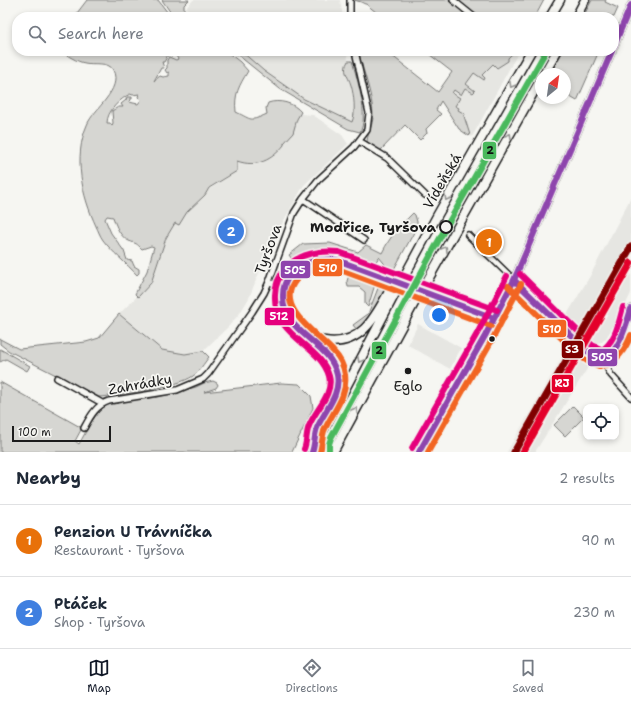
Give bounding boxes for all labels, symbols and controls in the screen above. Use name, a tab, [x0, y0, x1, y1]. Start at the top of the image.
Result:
search box	[12, 12, 619, 56]
icon: search	[26, 23, 48, 45]
text: Search here	[58, 24, 144, 44]
north arrow	[535, 68, 571, 104]
one-way arrow	[509, 81, 516, 88]
one-way arrow	[504, 133, 511, 140]
line badge: 2	[482, 141, 497, 160]
text: 2	[486, 143, 494, 158]
street label: Vídeňská	[419, 150, 465, 212]
one-way arrow	[445, 194, 452, 201]
pin: 2	[218, 216, 244, 246]
place label: Modřice, Tyršova	[310, 218, 436, 236]
marker: Modřice, Tyršova	[439, 220, 453, 234]
street label: Tyršova	[251, 221, 285, 277]
pin: 1	[476, 227, 502, 257]
one-way arrow	[440, 246, 447, 253]
line badge: 510	[312, 258, 343, 277]
line badge: 505	[280, 260, 311, 279]
text: 510	[319, 261, 338, 276]
text: 505	[284, 263, 306, 278]
your location	[429, 305, 449, 325]
line badge: 512	[264, 307, 295, 326]
text: 512	[270, 309, 289, 324]
line badge: 510	[537, 319, 567, 338]
text: 510	[543, 322, 562, 337]
unlabelled marker	[487, 334, 497, 344]
line badge: S3	[561, 340, 584, 359]
line badge: 2	[371, 341, 387, 360]
text: S3	[565, 342, 579, 357]
text: 2	[375, 343, 383, 358]
line badge: 505	[587, 348, 618, 367]
text: 505	[591, 350, 613, 365]
one-way arrow	[357, 356, 365, 363]
marker: Eglo	[403, 366, 413, 376]
street label: Zahrádky	[107, 370, 173, 398]
line badge: RJ	[551, 374, 574, 393]
text: RJ	[554, 376, 570, 391]
place label: Eglo	[393, 377, 423, 395]
map controls	[583, 404, 619, 440]
button: locate	[583, 404, 619, 440]
one-way arrow	[351, 407, 358, 414]
scale bar	[12, 424, 111, 443]
text: 100 m	[18, 425, 51, 440]
text: Nearby	[16, 467, 81, 489]
text: 2 results	[559, 470, 615, 487]
text: Penzion U Trávníčka	[54, 522, 212, 542]
text: 1	[26, 532, 32, 549]
text: 90 m	[581, 532, 615, 549]
text: Restaurant · Tyršova	[54, 542, 184, 559]
text: Ptáček	[54, 594, 107, 614]
text: 2	[24, 604, 34, 621]
text: 230 m	[573, 604, 615, 621]
text: Shop · Tyršova	[54, 614, 145, 631]
tab: Map	[87, 657, 111, 696]
tab: Directions	[285, 657, 338, 696]
tab: Saved	[512, 657, 544, 696]

